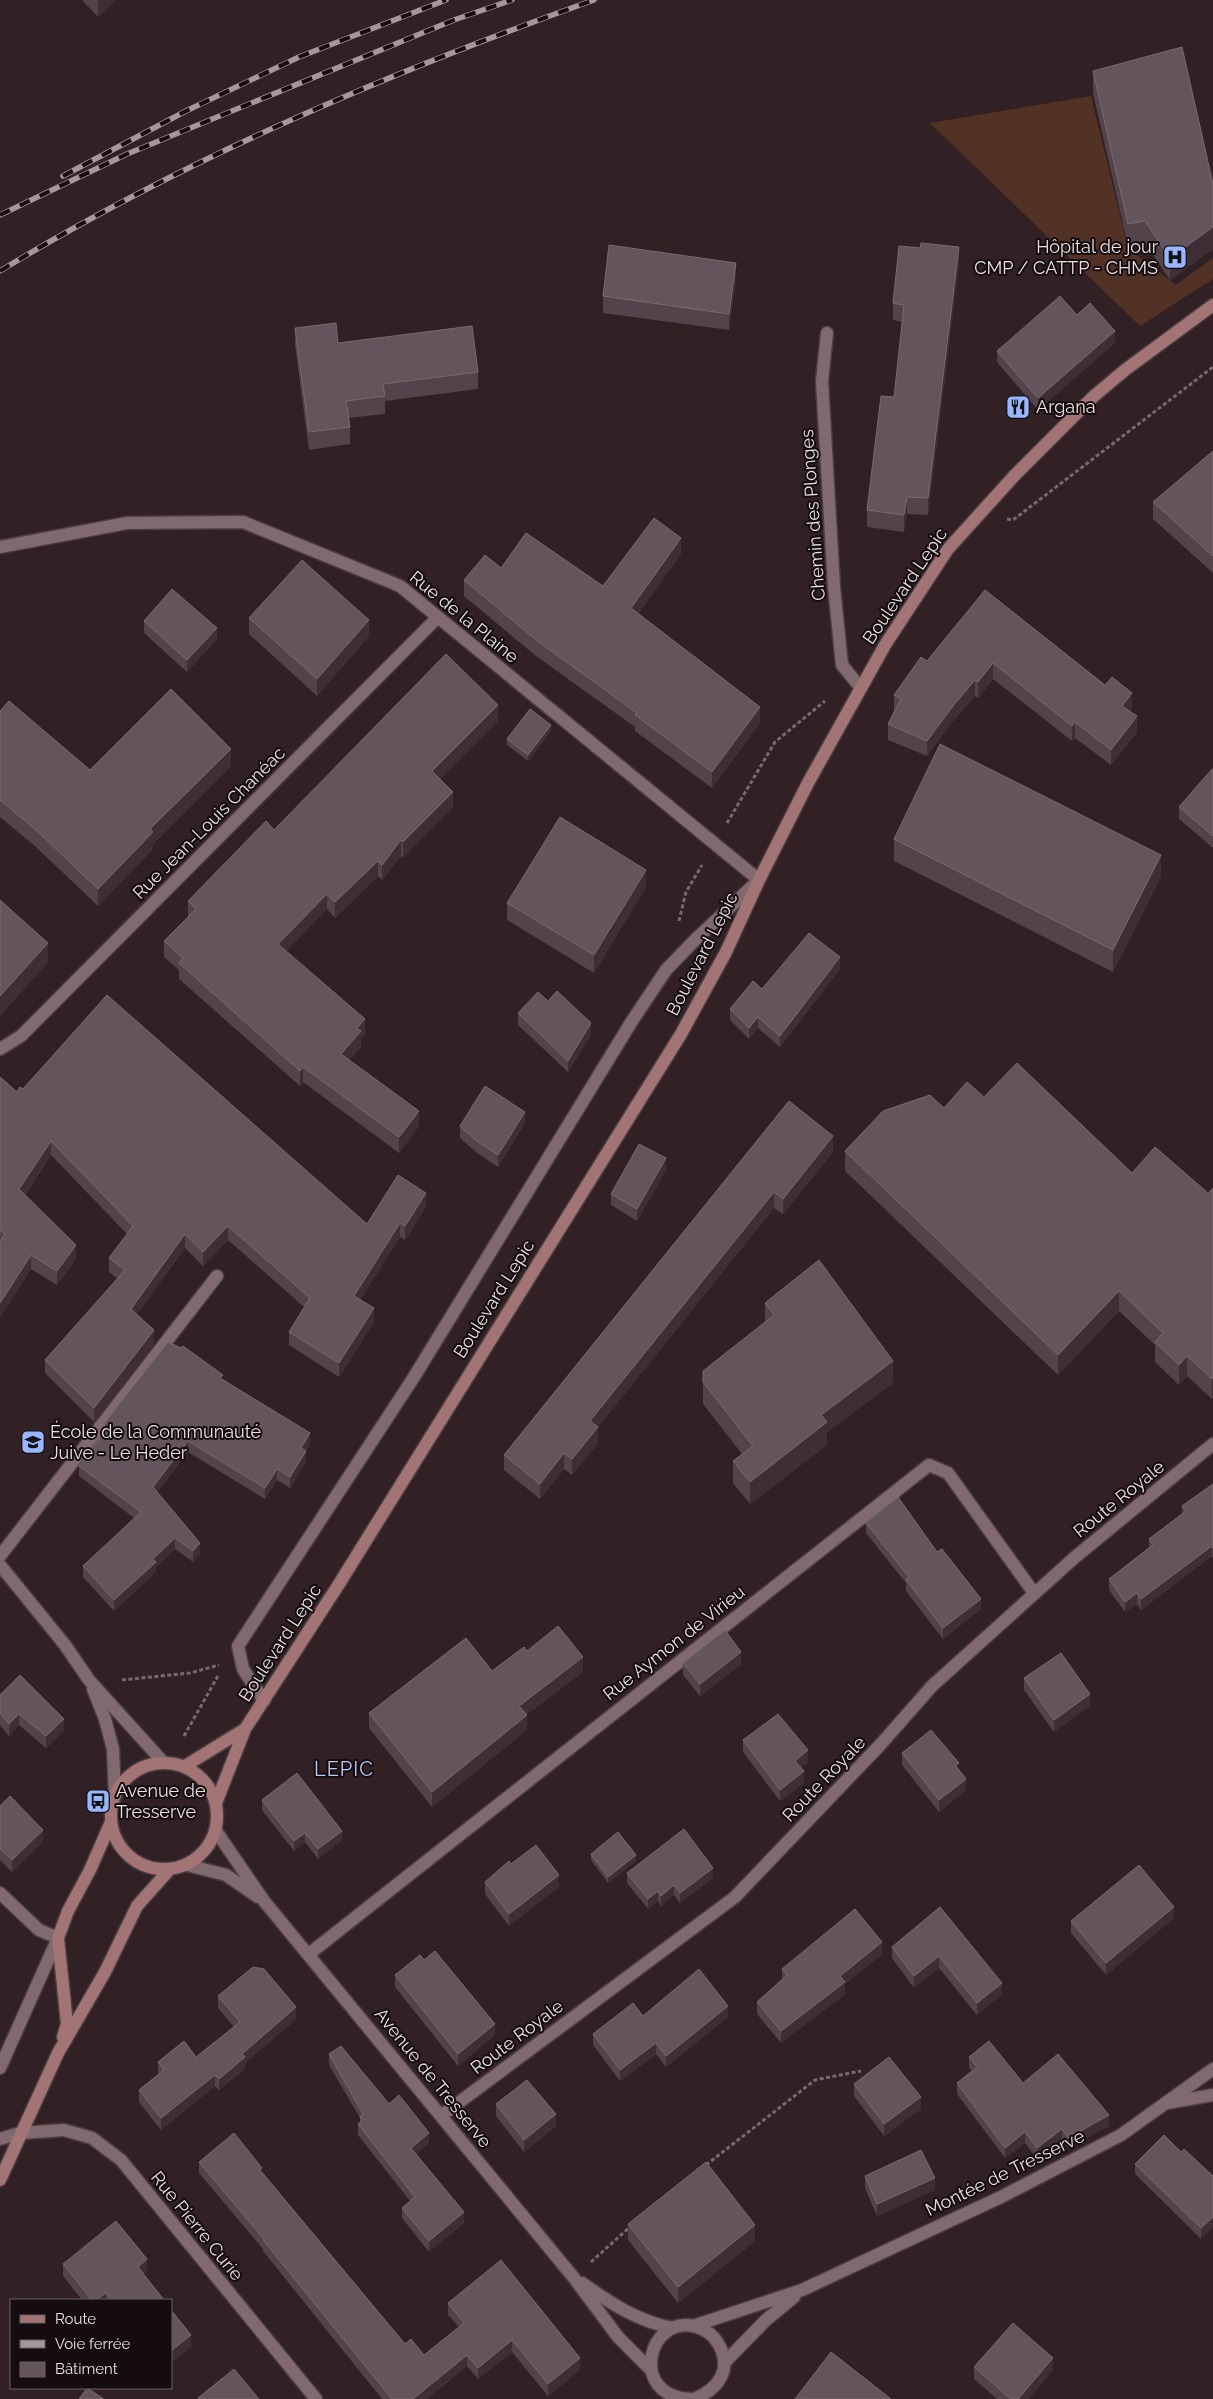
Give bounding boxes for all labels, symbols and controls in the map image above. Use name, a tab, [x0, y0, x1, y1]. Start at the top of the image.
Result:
place label: Hôpital de jour CMP / CATTP - CHMS	[974, 236, 1159, 278]
hospital icon: Hôpital de jour CMP / CATTP - CHMS	[1162, 244, 1188, 270]
restaurant icon: Argana	[1005, 394, 1031, 420]
place label: Argana	[1036, 396, 1095, 417]
street label: Chemin des Plonges	[796, 428, 829, 601]
street label: Boulevard Lepic	[858, 524, 951, 648]
street label: Rue de la Plaine	[406, 566, 523, 667]
street label: Rue Jean-Louis Chanéac	[128, 742, 289, 903]
street label: Boulevard Lepic	[661, 889, 742, 1019]
street label: Boulevard Lepic	[449, 1236, 538, 1362]
place label: École de la Communauté Juive - Le Heder	[50, 1420, 262, 1463]
school or university icon: École de la Communauté Juive - Le Heder	[20, 1429, 46, 1455]
street label: Route Royale	[1069, 1455, 1169, 1542]
street label: Boulevard Lepic	[234, 1580, 325, 1705]
street label: Rue Aymon de Virieu	[599, 1581, 749, 1704]
street label: Route Royale	[778, 1731, 870, 1826]
district label: LEPIC	[314, 1757, 374, 1781]
place label: Avenue de Tresserve	[116, 1780, 206, 1822]
bus stop icon: Avenue de Tresserve	[85, 1788, 111, 1814]
street label: Route Royale	[466, 1995, 567, 2078]
street label: Avenue de Tresserve	[371, 2004, 496, 2152]
street label: Montée de Tresserve	[922, 2125, 1088, 2220]
street label: Rue Pierre Curie	[147, 2167, 248, 2285]
legend	[10, 2299, 172, 2389]
text: Route	[55, 2310, 96, 2328]
text: Voie ferrée	[55, 2335, 131, 2353]
text: Bâtiment	[55, 2360, 118, 2378]

